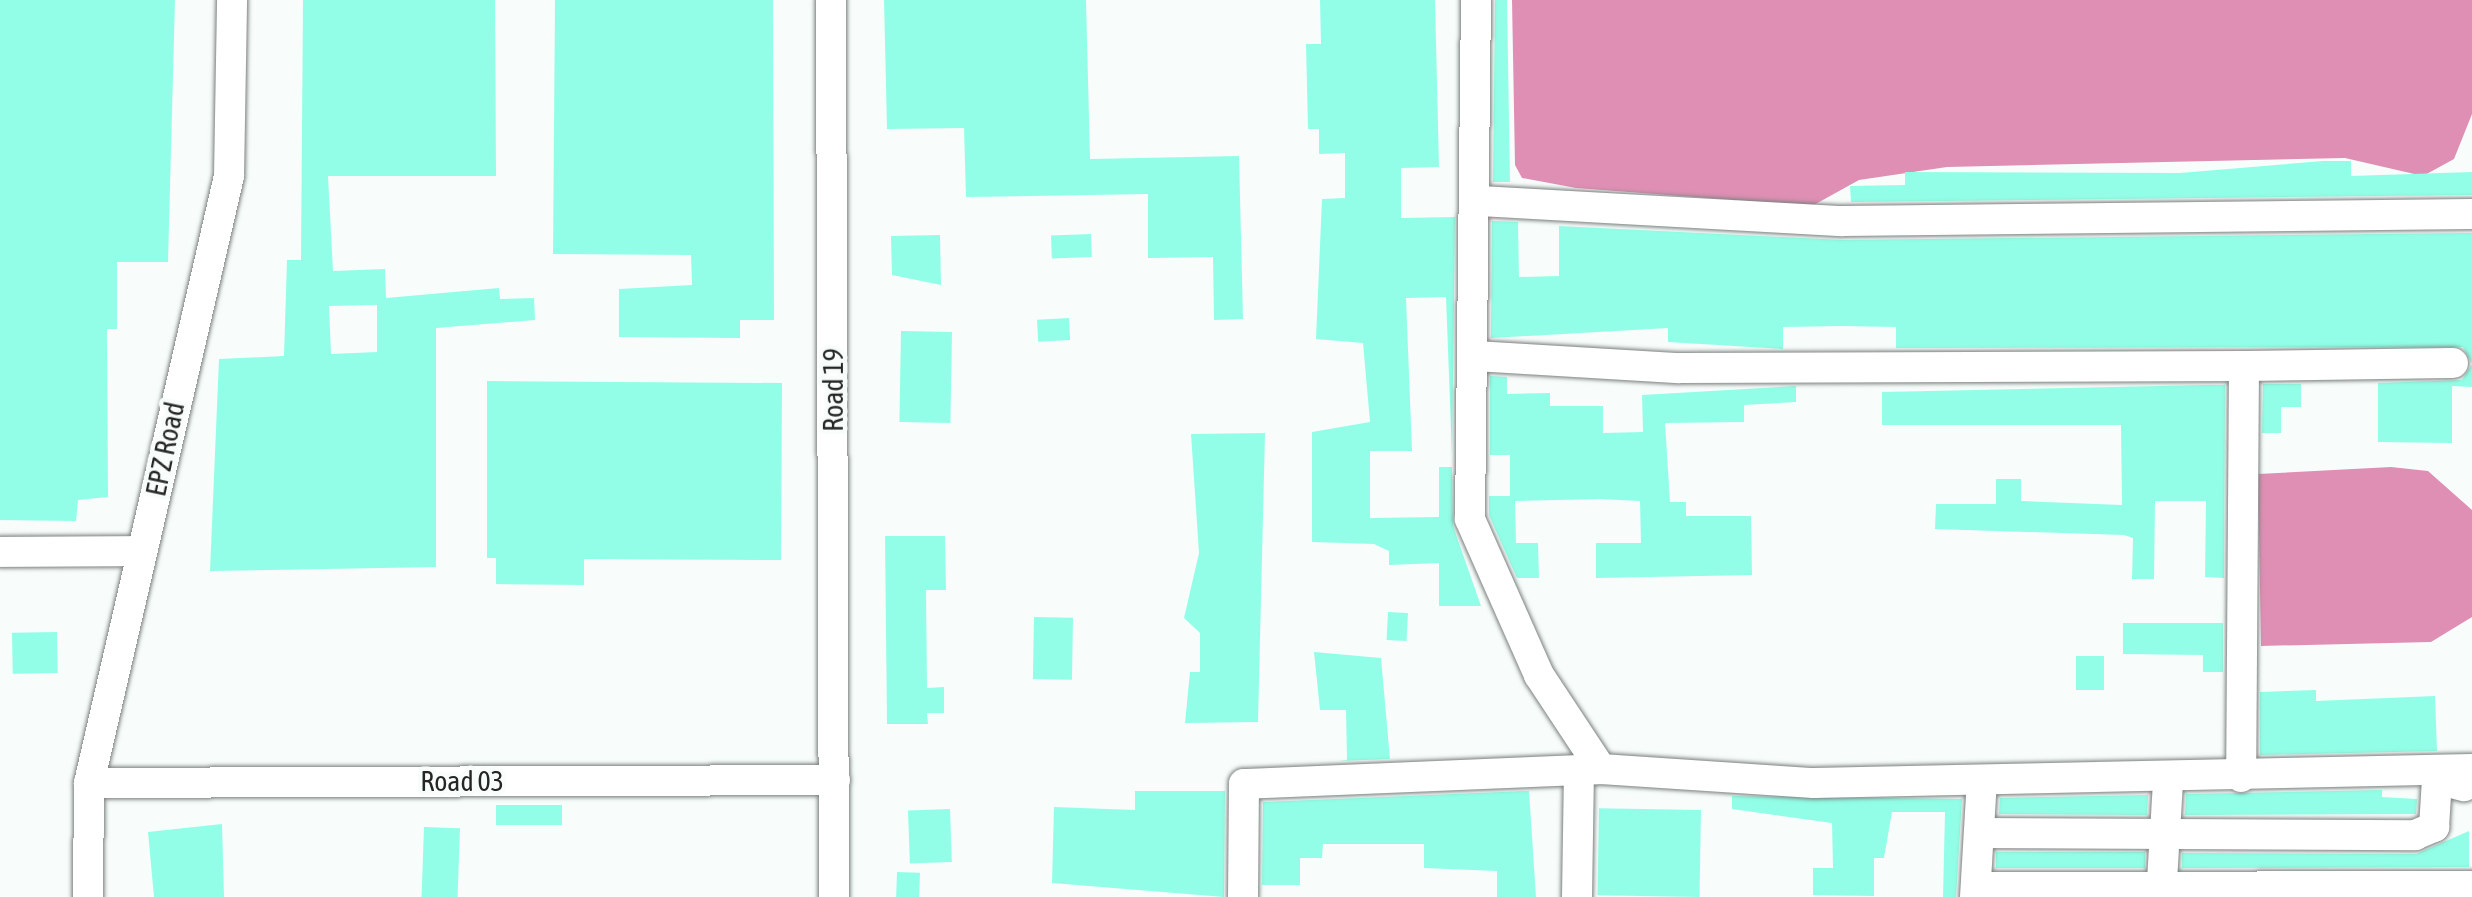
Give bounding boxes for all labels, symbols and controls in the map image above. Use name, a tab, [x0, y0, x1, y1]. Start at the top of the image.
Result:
street label: Road 19	[816, 348, 850, 432]
street label: EPZ Road	[139, 399, 191, 499]
street label: Road 03	[420, 764, 504, 798]

